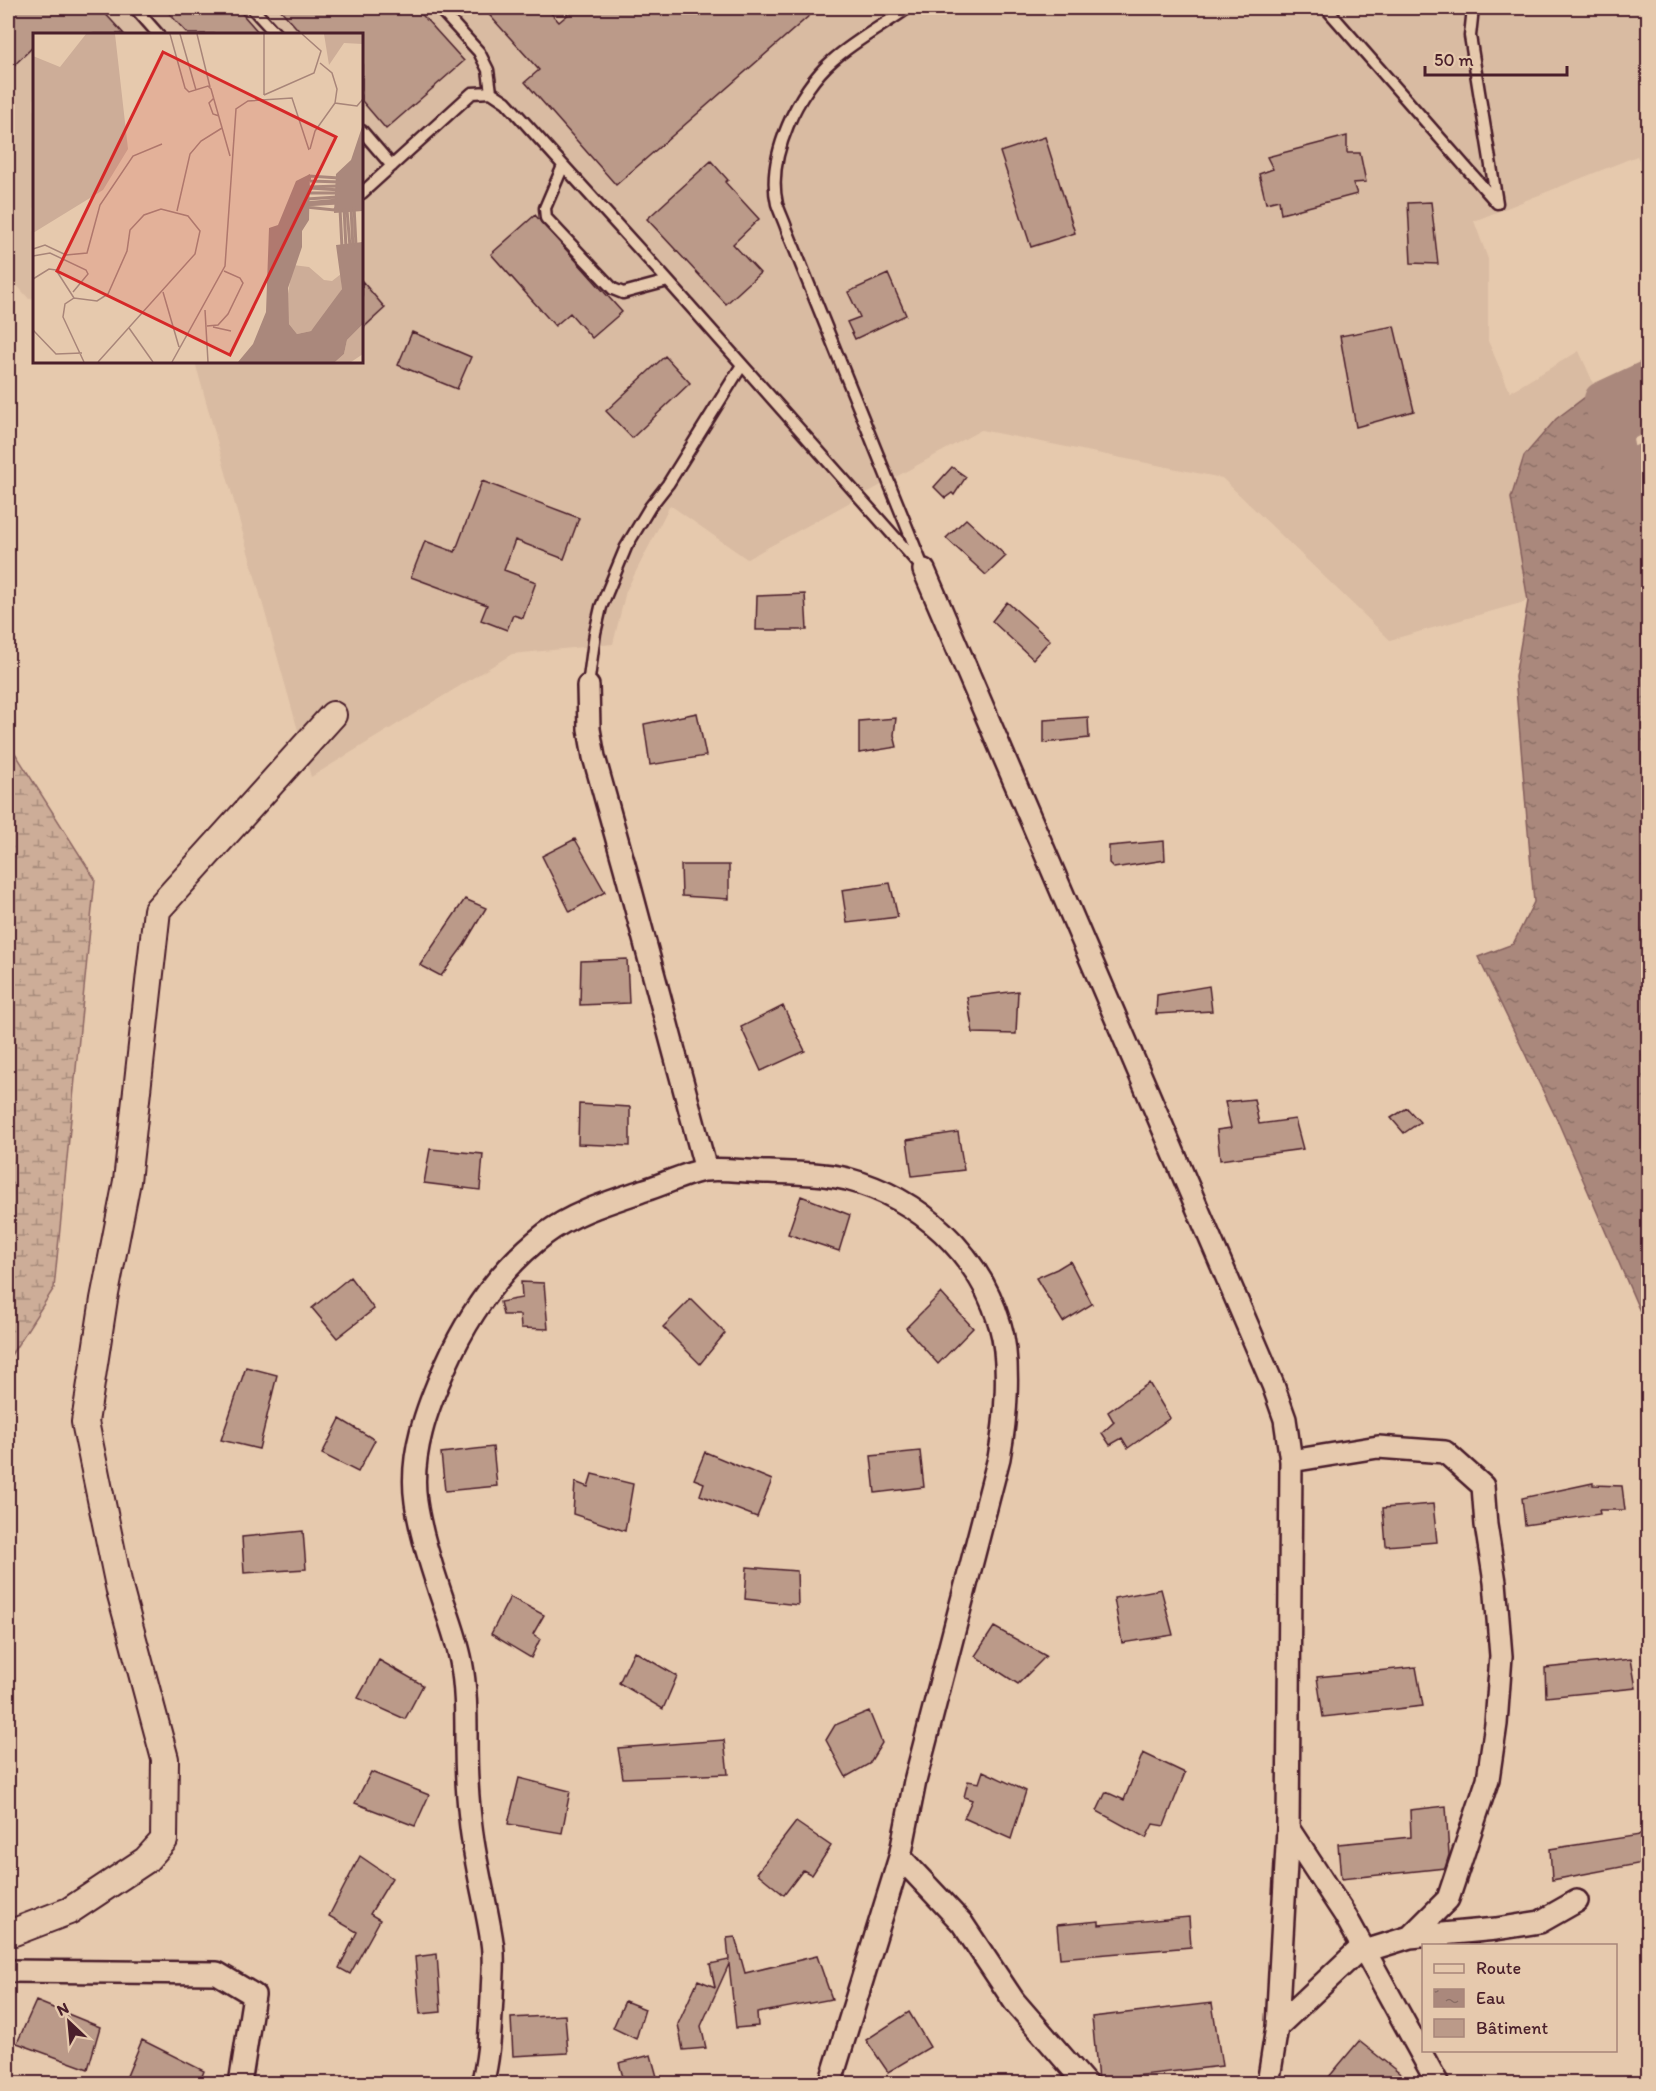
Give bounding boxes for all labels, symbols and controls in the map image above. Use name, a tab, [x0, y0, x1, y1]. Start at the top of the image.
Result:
inset map	[33, 33, 363, 363]
scale bar	[1425, 39, 1568, 77]
text: 50 m	[1434, 49, 1474, 71]
legend	[1422, 1944, 1617, 2052]
text: Route	[1476, 1957, 1521, 1979]
text: Eau	[1476, 1987, 1505, 2009]
north arrow	[39, 1992, 99, 2052]
text: N	[54, 1998, 72, 2020]
text: Bâtiment	[1476, 2017, 1549, 2039]

